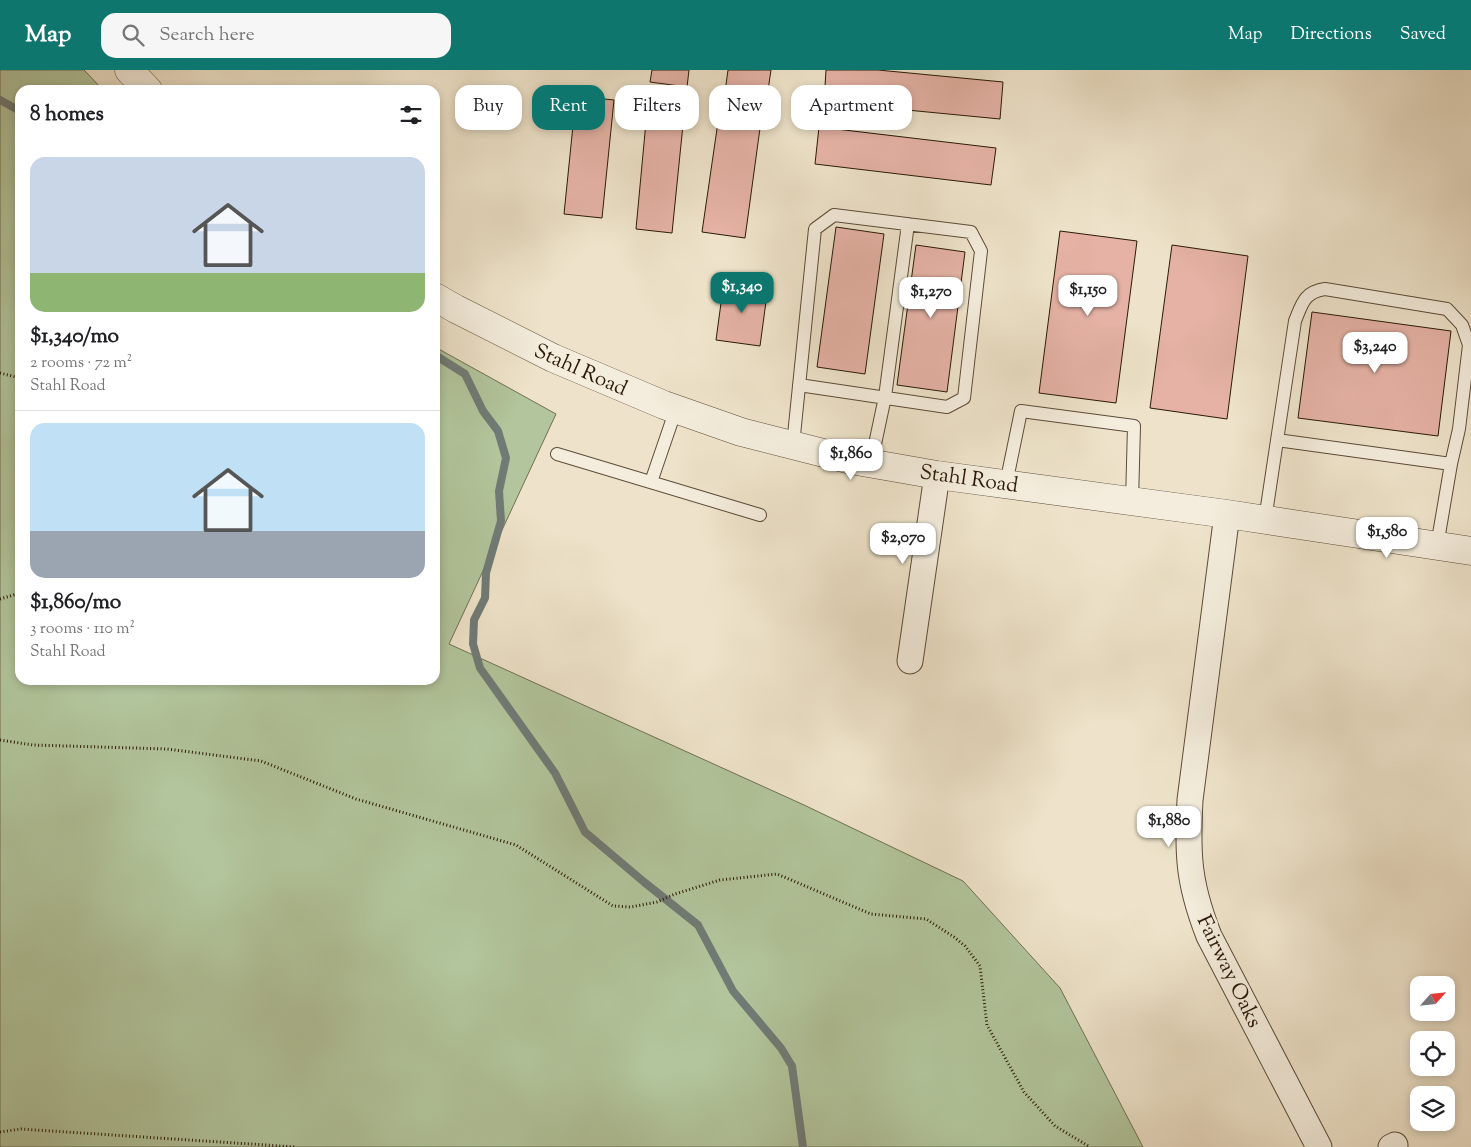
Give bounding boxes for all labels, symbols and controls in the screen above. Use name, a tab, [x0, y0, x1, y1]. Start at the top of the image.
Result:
search box	[101, 13, 451, 58]
text: Map	[25, 18, 71, 52]
icon: search	[119, 21, 147, 49]
text: Search here	[159, 22, 255, 49]
text: Map	[1228, 22, 1263, 48]
text: Directions	[1291, 22, 1372, 48]
text: Saved	[1400, 22, 1446, 48]
chip: Buy	[455, 85, 522, 130]
chip: Rent	[532, 85, 605, 130]
chip: Filters	[615, 85, 699, 130]
chip: New	[709, 85, 781, 130]
chip: Apartment	[791, 85, 912, 130]
text: 8 homes	[30, 100, 104, 130]
icon: filters	[397, 101, 425, 129]
icon: home	[183, 190, 273, 280]
pin: $1,340	[701, 272, 783, 314]
pin: $1,150	[1047, 274, 1129, 317]
text: $1,340	[722, 276, 762, 299]
pin: $1,270	[890, 276, 972, 319]
text: $1,150	[1069, 279, 1107, 302]
text: $1,270	[910, 281, 952, 304]
text: $1,340/mo	[30, 322, 119, 352]
pin: $3,240	[1334, 332, 1416, 374]
text: $3,240	[1354, 336, 1396, 359]
street label: Stahl Road	[529, 337, 632, 405]
text: 2 rooms · 72 m²	[30, 352, 132, 375]
text: Stahl Road	[30, 375, 106, 398]
pin: $1,860	[810, 438, 892, 481]
text: $1,860	[830, 443, 872, 466]
icon: home	[183, 455, 273, 545]
street label: Stahl Road	[917, 458, 1020, 502]
pin: $1,580	[1346, 516, 1428, 559]
text: $1,580	[1367, 521, 1407, 544]
pin: $2,070	[862, 522, 944, 565]
text: $2,070	[881, 527, 925, 550]
text: $1,860/mo	[30, 588, 121, 618]
text: 3 rooms · 110 m²	[30, 618, 135, 641]
text: Stahl Road	[30, 641, 106, 664]
pin: $1,880	[1128, 806, 1210, 848]
text: $1,880	[1148, 810, 1190, 833]
street label: Fairway Oaks	[1188, 910, 1268, 1033]
north arrow	[1410, 976, 1455, 1021]
map controls	[1410, 976, 1455, 1131]
button: locate	[1410, 1031, 1455, 1076]
button: layers	[1410, 1086, 1455, 1131]

